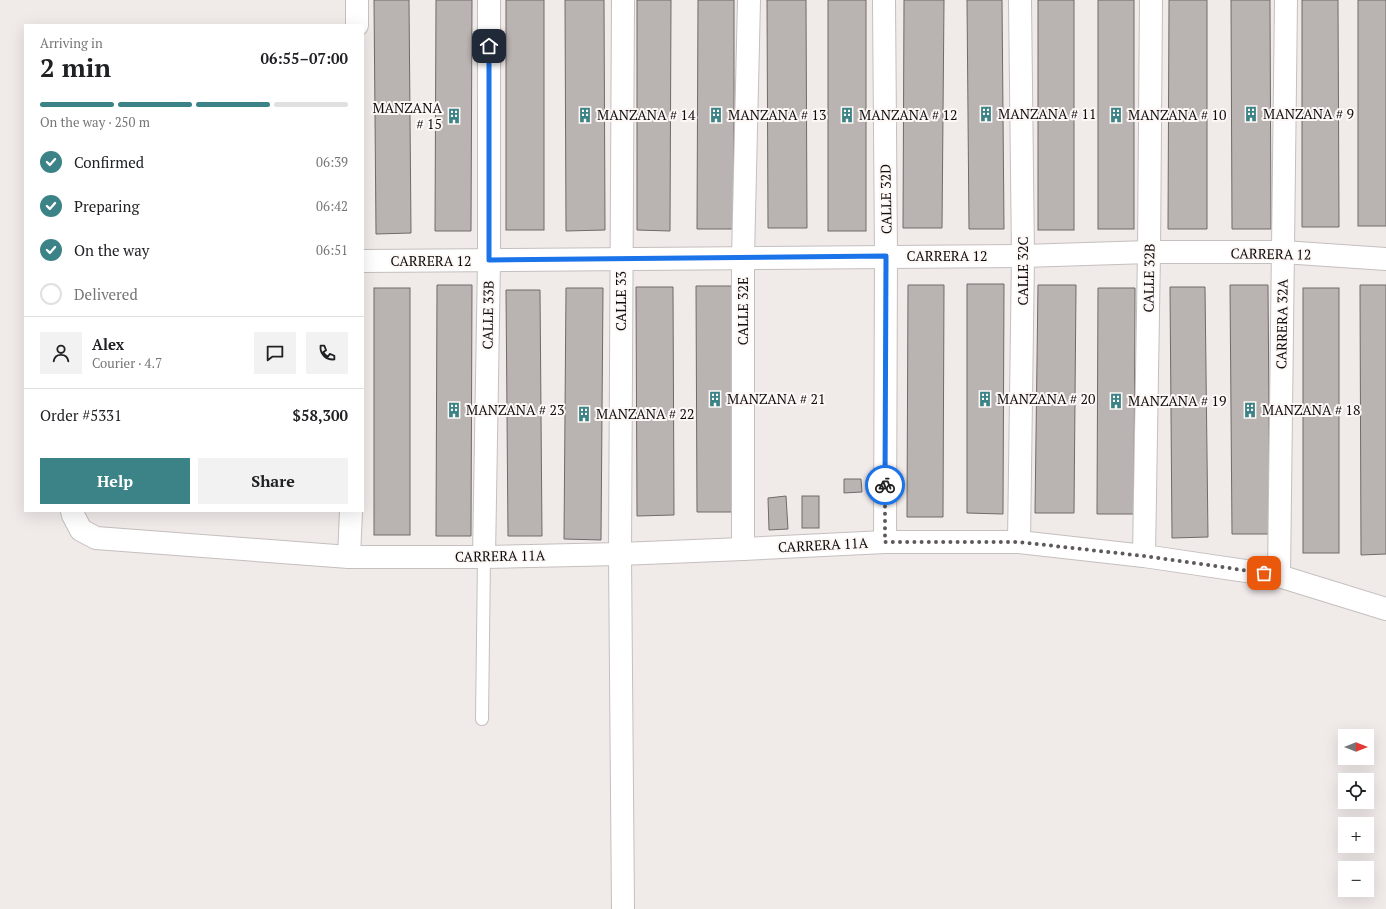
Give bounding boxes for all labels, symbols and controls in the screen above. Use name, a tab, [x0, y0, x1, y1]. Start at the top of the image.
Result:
pin	[472, 29, 506, 63]
text: Arriving in	[40, 34, 103, 52]
icon: home	[478, 35, 500, 57]
text: 06:55–07:00	[261, 48, 348, 68]
text: 2 min	[40, 50, 111, 84]
place label: MANZANA # 15	[372, 98, 442, 133]
place label: MANZANA # 11	[998, 104, 1097, 123]
place label: MANZANA # 9	[1263, 104, 1354, 123]
place label: MANZANA # 14	[597, 105, 696, 124]
place label: MANZANA # 13	[728, 105, 827, 124]
place label: MANZANA # 12	[859, 105, 958, 124]
building icon: MANZANA # 11	[977, 105, 995, 123]
place label: MANZANA # 10	[1128, 105, 1227, 124]
building icon: MANZANA # 9	[1242, 105, 1260, 123]
building icon: MANZANA # 14	[576, 106, 594, 124]
building icon: MANZANA # 13	[707, 106, 725, 124]
building icon: MANZANA # 12	[838, 106, 856, 124]
building icon: MANZANA # 10	[1107, 106, 1125, 124]
building icon: MANZANA # 15	[445, 107, 463, 125]
text: On the way · 250 m	[40, 113, 150, 131]
icon: check	[40, 151, 62, 173]
text: Confirmed	[74, 152, 144, 172]
text: 06:39	[316, 153, 348, 171]
street label: CALLE 32D	[875, 164, 896, 234]
icon: check	[40, 195, 62, 217]
text: Preparing	[74, 196, 139, 216]
text: 06:42	[316, 197, 348, 215]
street label: CALLE 32C	[1013, 236, 1032, 306]
icon: check	[40, 239, 62, 261]
text: On the way	[74, 240, 149, 260]
text: 06:51	[316, 241, 348, 259]
street label: CALLE 32B	[1138, 243, 1159, 313]
street label: CARRERA 12	[1230, 243, 1312, 264]
street label: CARRERA 12	[907, 246, 987, 265]
street label: CARRERA 12	[391, 251, 471, 270]
street label: CALLE 33	[611, 271, 630, 331]
street label: CALLE 32E	[733, 277, 752, 345]
street label: CARRERA 32A	[1271, 278, 1292, 369]
street label: CALLE 33B	[477, 280, 498, 350]
text: Delivered	[74, 284, 138, 304]
button: person	[40, 332, 82, 374]
button: chat	[254, 332, 296, 374]
button: phone	[306, 332, 348, 374]
text: Alex	[92, 334, 124, 354]
text: Courier · 4.7	[92, 354, 162, 372]
place label: MANZANA # 21	[727, 389, 826, 408]
place label: MANZANA # 20	[997, 389, 1096, 408]
building icon: MANZANA # 21	[706, 390, 724, 408]
building icon: MANZANA # 20	[976, 390, 994, 408]
place label: MANZANA # 19	[1128, 391, 1227, 410]
building icon: MANZANA # 19	[1107, 392, 1125, 410]
place label: MANZANA # 23	[466, 400, 565, 419]
place label: MANZANA # 18	[1262, 400, 1361, 419]
building icon: MANZANA # 23	[445, 401, 463, 419]
building icon: MANZANA # 18	[1241, 401, 1259, 419]
place label: MANZANA # 22	[596, 404, 695, 423]
text: Order #5331	[40, 405, 122, 425]
text: $58,300	[293, 405, 348, 425]
building icon: MANZANA # 22	[575, 405, 593, 423]
button: Help	[40, 458, 190, 504]
button: Share	[198, 458, 348, 504]
courier	[865, 465, 905, 505]
icon: bike	[874, 474, 896, 496]
street label: CARRERA 11A	[777, 533, 869, 556]
street label: CARRERA 11A	[455, 545, 546, 566]
pin	[1247, 556, 1281, 590]
icon: bag	[1253, 562, 1275, 584]
north arrow	[1338, 729, 1374, 765]
map controls	[1338, 729, 1374, 897]
button: locate	[1338, 773, 1374, 809]
button: +	[1338, 817, 1374, 853]
button: −	[1338, 861, 1374, 897]

